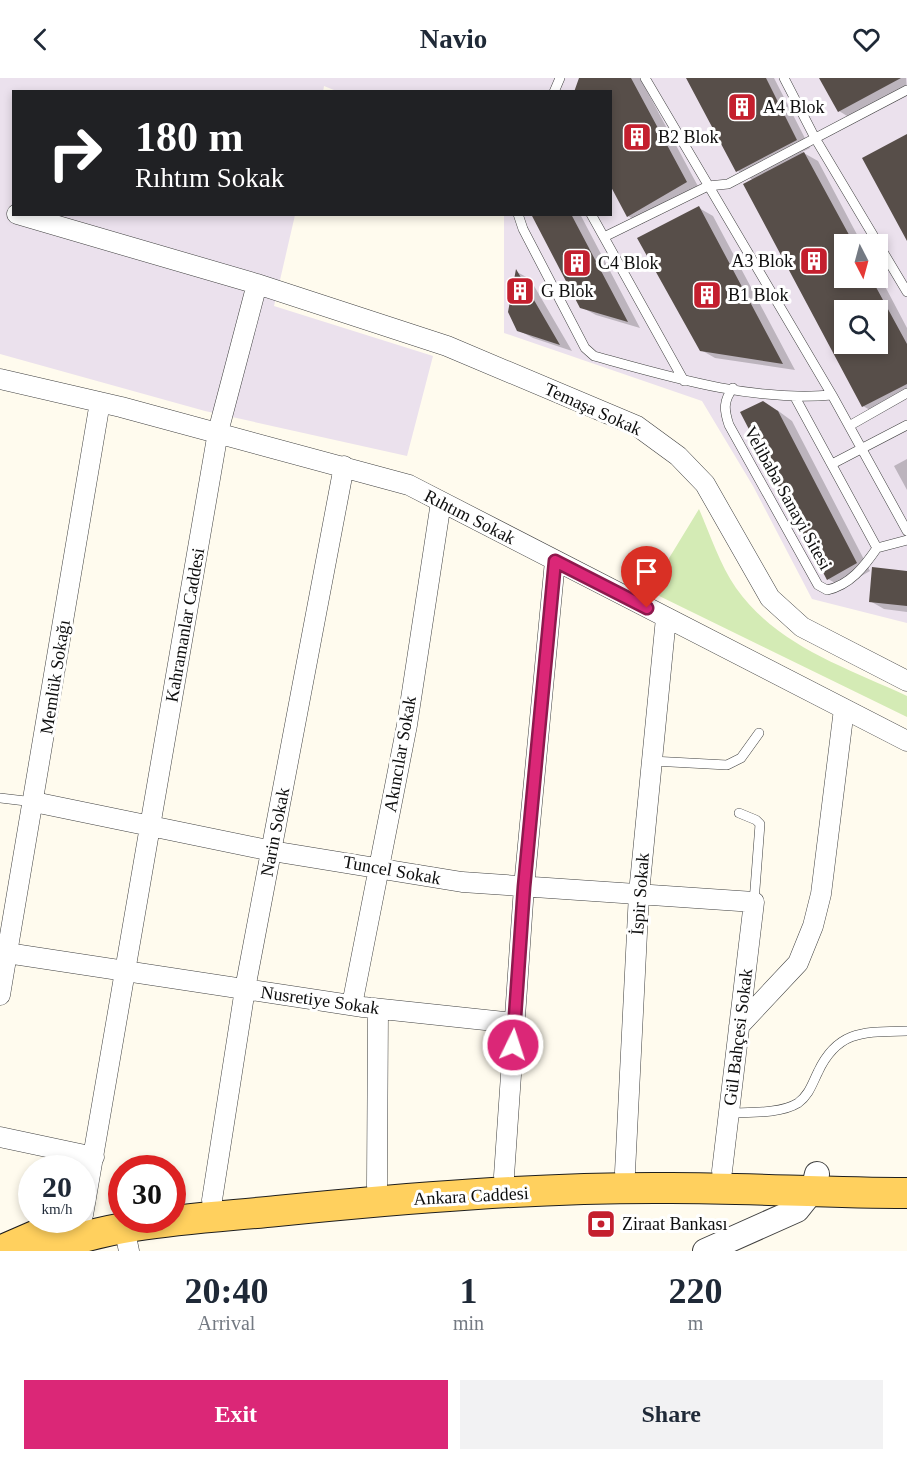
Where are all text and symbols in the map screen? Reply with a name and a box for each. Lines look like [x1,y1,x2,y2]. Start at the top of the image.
icon: back [24,23,57,56]
icon: heart [850,23,883,56]
text: Navio [420,24,487,54]
building icon: A4 Blok [726,91,758,123]
place label: A4 Blok [763,97,825,117]
icon: right [36,114,114,192]
text: 180 m [135,114,244,160]
building icon: B2 Blok [621,121,653,153]
place label: B2 Blok [658,127,719,147]
text: Rıhtım Sokak [135,163,284,193]
north arrow [834,234,888,288]
map controls [834,234,888,354]
building icon: A3 Blok [798,245,830,277]
building icon: C4 Blok [561,247,593,279]
place label: A3 Blok [731,251,793,271]
place label: C4 Blok [598,253,659,273]
building icon: G Blok [504,275,536,307]
building icon: B1 Blok [691,279,723,311]
place label: G Blok [541,281,594,301]
place label: B1 Blok [728,285,789,305]
button: search [834,300,888,354]
street label: Temaşa Sokak [541,379,645,439]
street label: Velibaba Sanayi Sitesi [740,423,836,573]
street label: Rıhtım Sokak [421,486,519,548]
street label: Kahramanlar Caddesi [162,546,208,704]
pin [621,546,672,608]
icon: arrive [630,555,663,588]
street label: Memlük Sokağı [36,618,74,736]
street label: Akıncılar Sokak [380,694,420,814]
street label: Narin Sokak [257,786,293,878]
street label: Tuncel Sokak [342,852,442,888]
street label: İspir Sokak [627,852,653,936]
street label: Gül Bahçesi Sokak [720,967,756,1107]
street label: Nusretiye Sokak [259,982,381,1018]
position arrow [481,1013,545,1077]
speed limit sign: 30 [108,1155,186,1233]
text: 20 [42,1170,72,1203]
street label: Ankara Caddesi [413,1183,529,1209]
text: km/h [42,1201,72,1217]
bank icon: Ziraat Bankası [585,1208,617,1240]
place label: Ziraat Bankası [622,1214,727,1234]
text: 20:40 [184,1271,268,1311]
text: 1 [460,1271,478,1311]
text: 220 [669,1271,723,1311]
text: Arrival [198,1312,255,1334]
text: min [453,1312,484,1334]
text: m [688,1312,703,1334]
button: Exit [24,1380,448,1449]
button: Share [460,1380,883,1449]

